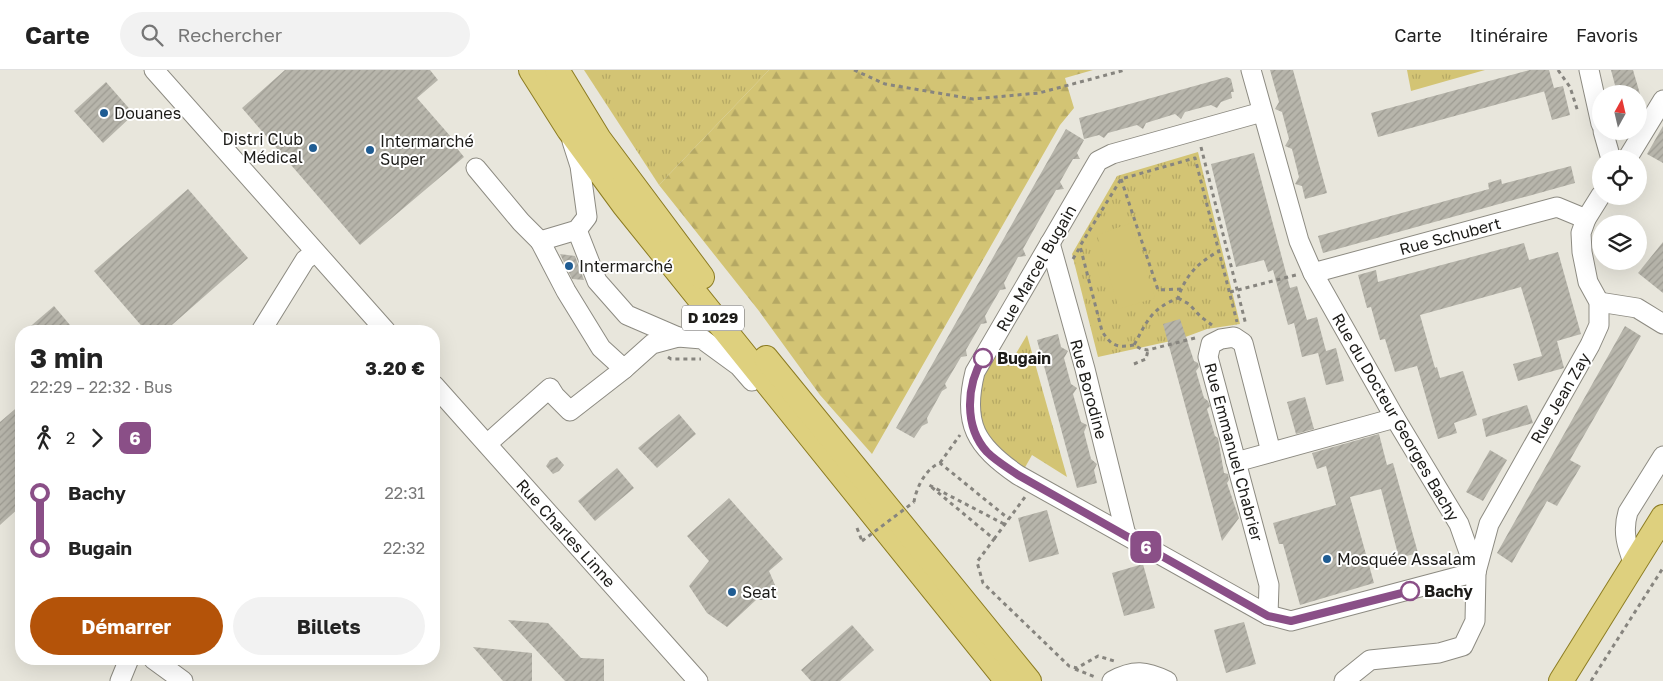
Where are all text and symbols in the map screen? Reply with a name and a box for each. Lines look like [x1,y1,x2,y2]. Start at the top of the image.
search box [120,12,470,57]
text: Carte [25,20,90,49]
icon: search [138,21,166,49]
text: Rechercher [178,23,282,46]
text: Carte [1394,24,1442,46]
text: Itinéraire [1470,24,1548,46]
text: Favoris [1576,24,1638,46]
north arrow [1592,85,1648,140]
map controls [1592,85,1647,270]
place label: Douanes [114,103,181,123]
marker: Douanes [98,107,110,119]
place label: Distri Club Médical [223,129,303,167]
place label: Intermarché Super [380,131,474,169]
marker: Distri Club Médical [307,142,319,154]
marker: Intermarché Super [364,144,376,156]
button: locate [1592,150,1647,205]
street label: Rue Marcel Bugain [992,201,1080,335]
street label: Rue Schubert [1397,213,1503,259]
button: layers [1592,215,1647,270]
place label: Intermarché [579,256,673,276]
marker: Intermarché [563,260,575,272]
road number: D 1029 [682,306,744,330]
street label: Rue du Docteur Georges Bachy [1328,309,1464,525]
street label: Rue Borodine [1066,337,1112,441]
text: 3 min [30,341,103,374]
marker: Bugain [973,348,993,368]
place label: Bugain [997,348,1051,368]
street label: Rue Jean Zay [1526,349,1594,447]
text: 3.20 € [365,356,425,379]
street label: Rue Emmanuel Chabrier [1201,360,1267,544]
text: 22:29 – 22:32 · Bus [30,377,172,397]
icon: walk [30,424,58,452]
icon: forward [83,424,111,452]
text: 6 [129,427,141,449]
text: 2 [66,428,75,448]
street label: Rue Charles Linne [512,475,620,591]
text: Bachy [68,481,126,504]
text: 22:31 [385,483,425,503]
line badge: 6 [1130,531,1162,563]
text: Bugain [68,536,132,559]
text: 6 [1140,536,1152,558]
text: 22:32 [383,538,425,558]
place label: Mosquée Assalam [1337,549,1476,569]
marker: Mosquée Assalam [1321,553,1333,565]
marker: Bachy [1400,581,1420,601]
place label: Bachy [1424,581,1473,601]
place label: Seat [742,582,777,602]
marker: Seat [726,586,738,598]
button: Démarrer [30,597,223,655]
button: Billets [233,597,425,655]

